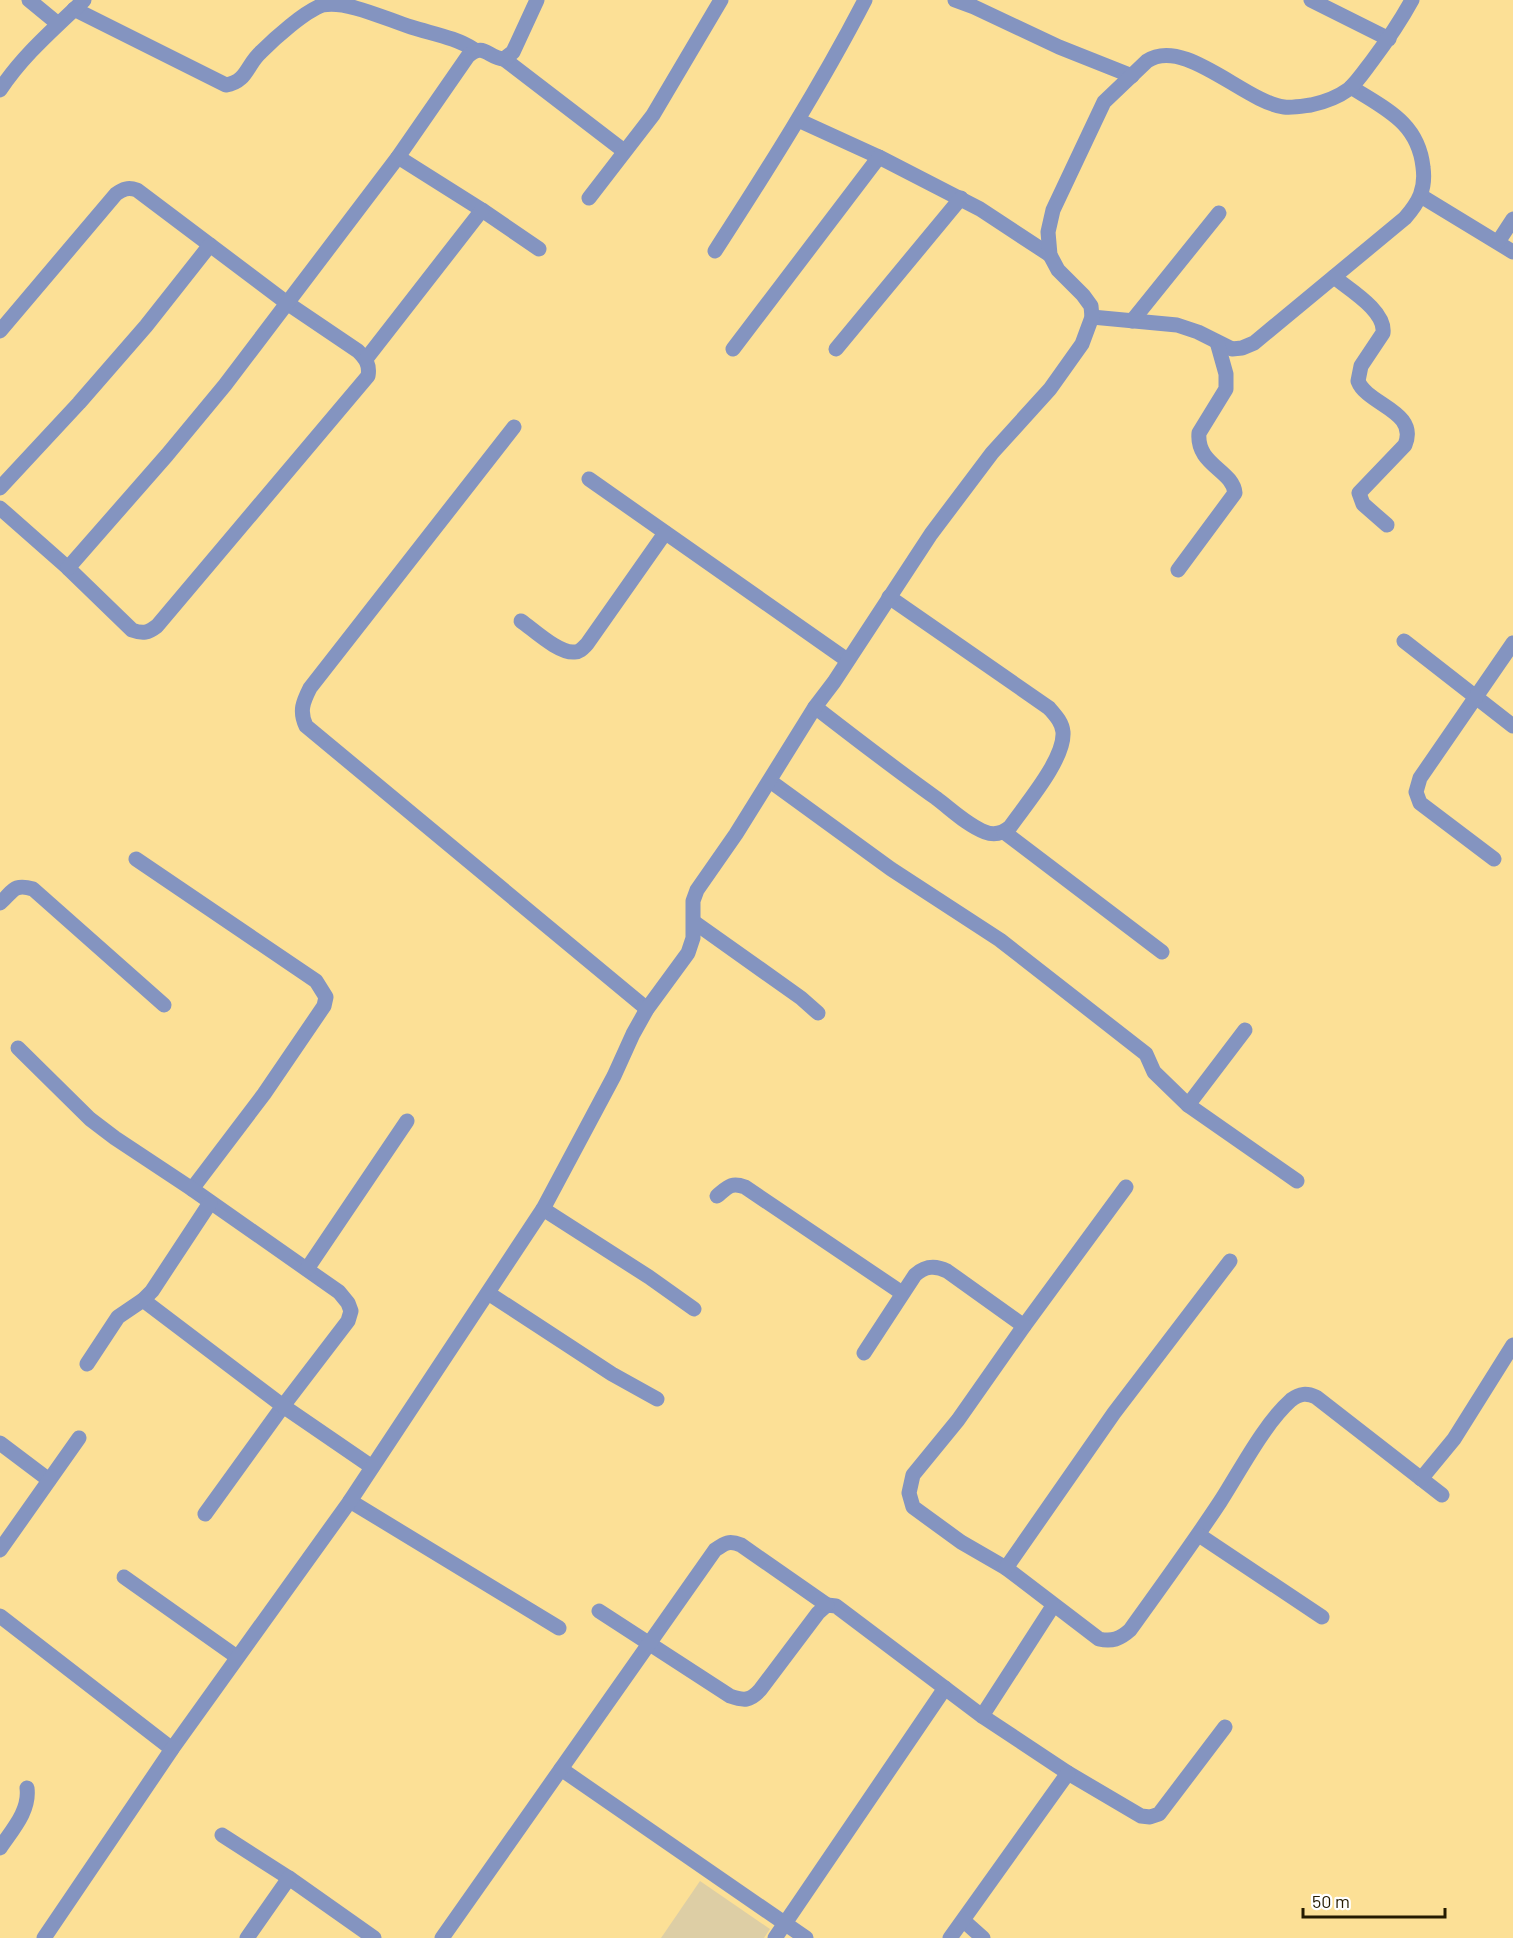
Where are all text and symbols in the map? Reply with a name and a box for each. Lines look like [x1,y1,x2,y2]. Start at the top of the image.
scale bar [1303,1881,1446,1919]
text: 50 m [1312,1890,1350,1912]

